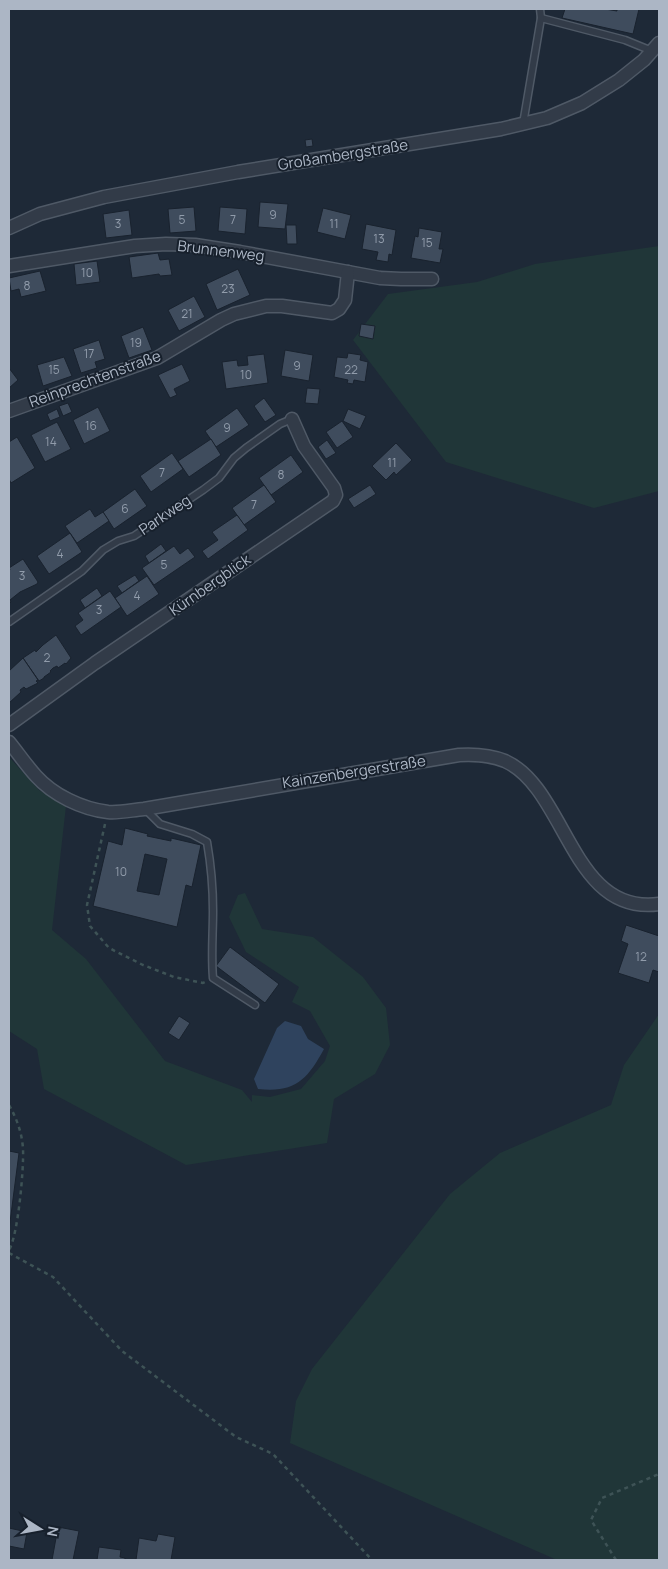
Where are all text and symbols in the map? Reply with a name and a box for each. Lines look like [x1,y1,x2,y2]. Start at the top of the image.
street label: Großambergstraße [276,134,410,175]
house number: 9 [269,206,277,223]
house number: 5 [179,211,186,228]
house number: 7 [230,211,236,228]
house number: 3 [115,215,121,232]
house number: 11 [329,215,339,232]
house number: 13 [373,230,385,247]
house number: 15 [421,234,433,251]
street label: Brunnenweg [176,235,266,266]
house number: 10 [81,264,93,281]
house number: 8 [24,277,31,294]
house number: 23 [221,280,235,297]
house number: 21 [181,305,193,322]
house number: 19 [130,334,142,351]
street label: Reinprechtenstraße [26,345,164,412]
house number: 17 [84,345,94,362]
house number: 9 [293,357,301,374]
house number: 15 [48,361,60,378]
house number: 22 [344,361,358,378]
house number: 10 [240,366,252,383]
house number: 16 [85,417,97,434]
house number: 9 [223,419,231,436]
house number: 14 [45,433,57,450]
house number: 11 [387,454,397,471]
house number: 7 [159,464,165,481]
house number: 8 [278,466,285,483]
street label: Parkweg [134,489,195,540]
house number: 7 [251,496,257,513]
house number: 6 [121,500,129,517]
house number: 4 [56,545,64,562]
street label: Kürnbergblick [165,548,255,620]
house number: 5 [161,556,168,573]
house number: 3 [19,567,25,584]
house number: 4 [133,587,141,604]
house number: 3 [96,601,102,618]
house number: 2 [44,649,51,666]
street label: Kainzenbergerstraße [281,750,427,793]
house number: 10 [115,863,127,880]
house number: 12 [635,948,647,965]
north arrow [15,1504,65,1554]
text: N [43,1525,64,1538]

